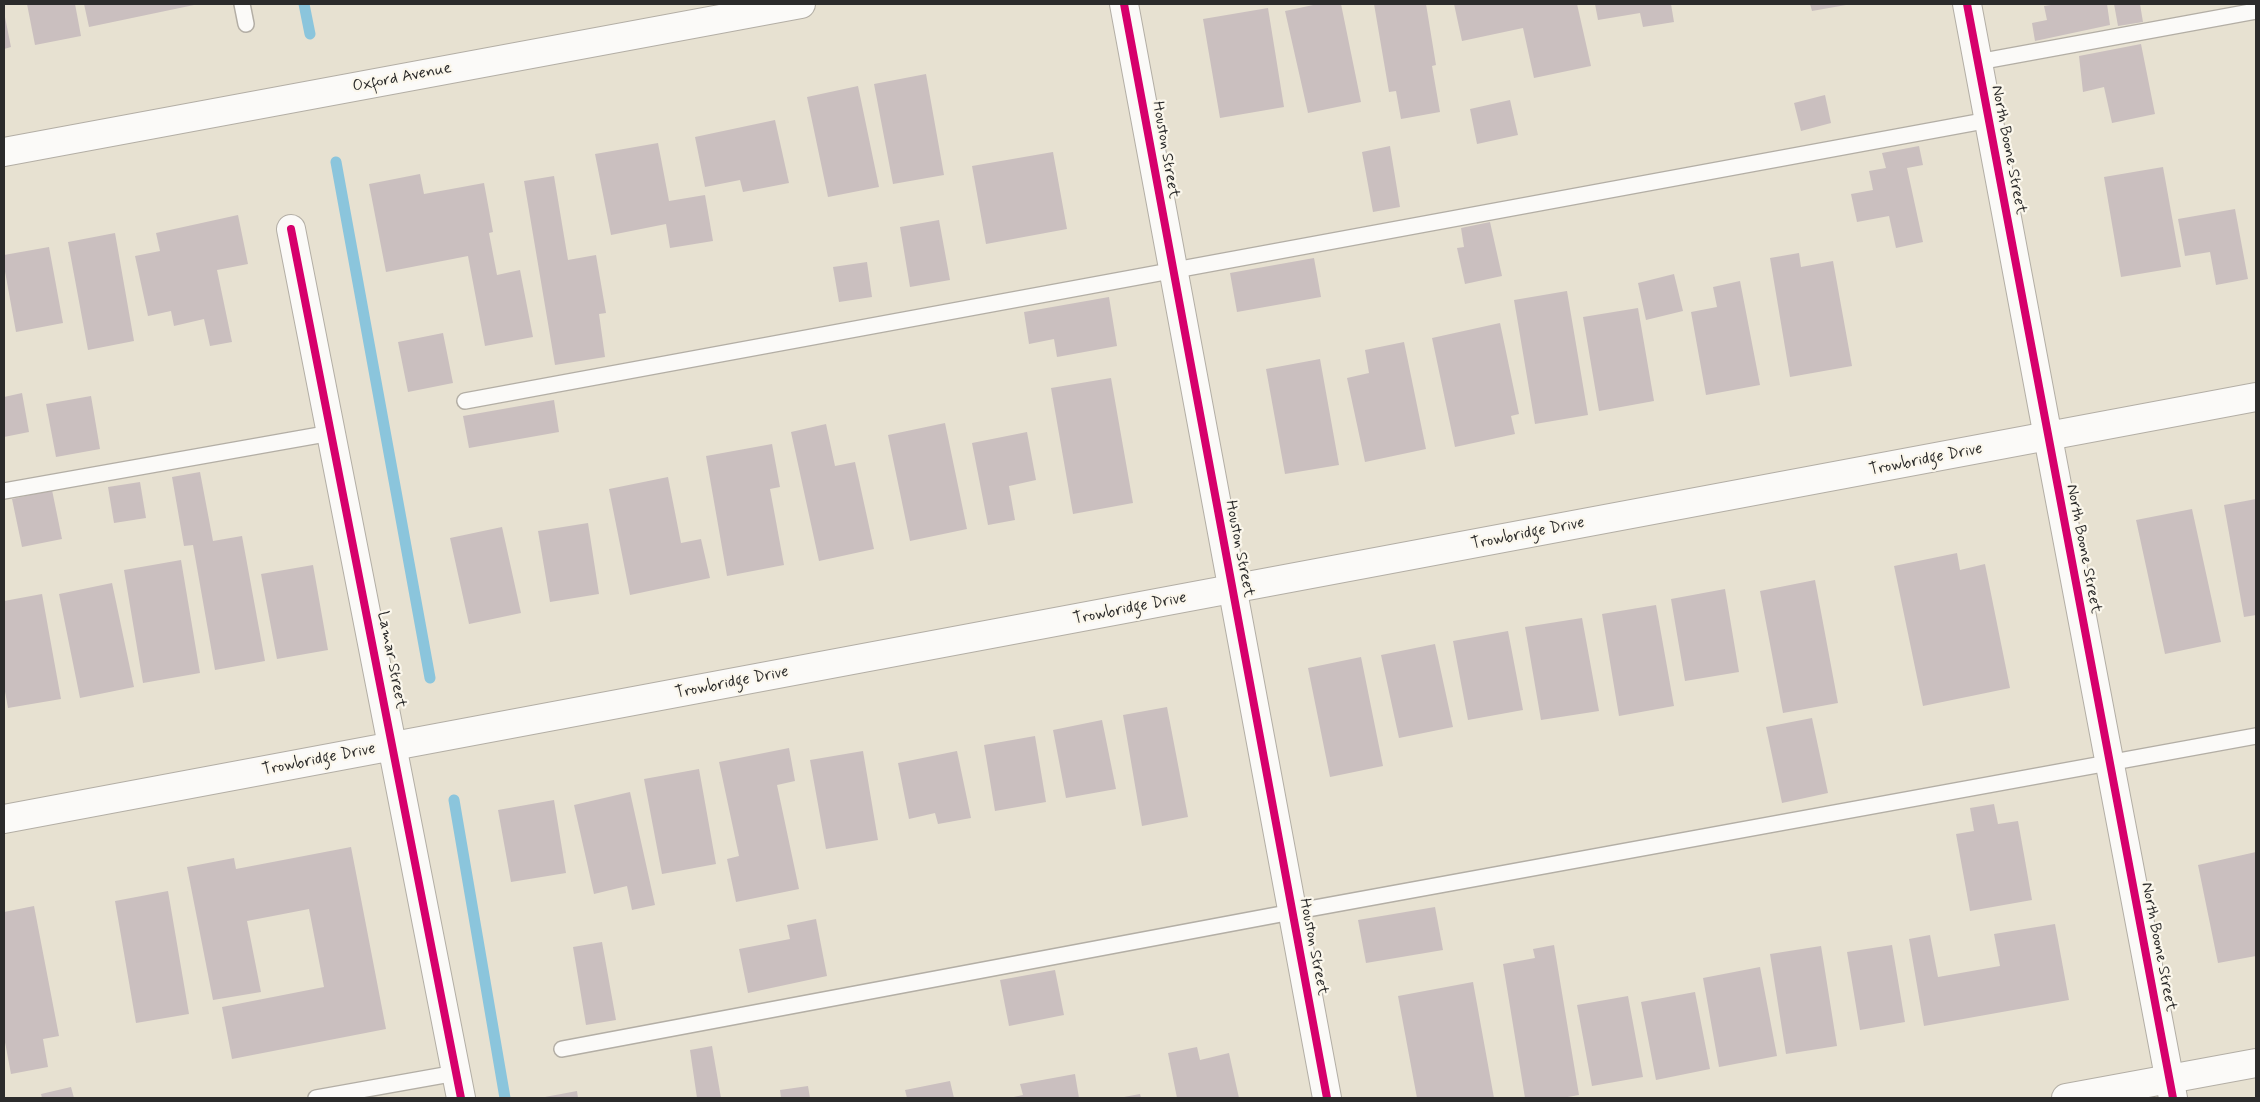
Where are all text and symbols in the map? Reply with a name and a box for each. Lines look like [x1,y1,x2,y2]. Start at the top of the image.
street label: Oxford Avenue [351,59,453,97]
street label: North Boone Street [1986,84,2030,216]
street label: Houston Street [1147,100,1183,200]
street label: Trowbridge Drive [1868,440,1984,480]
street label: North Boone Street [2061,483,2105,615]
street label: Houston Street [1220,499,1258,599]
street label: Trowbridge Drive [1470,514,1586,554]
street label: Trowbridge Drive [1072,589,1188,629]
street label: Lamar Street [372,610,410,710]
street label: Trowbridge Drive [674,663,790,703]
street label: Trowbridge Drive [261,740,377,780]
street label: North Boone Street [2136,881,2180,1013]
street label: Houston Street [1294,897,1332,997]

